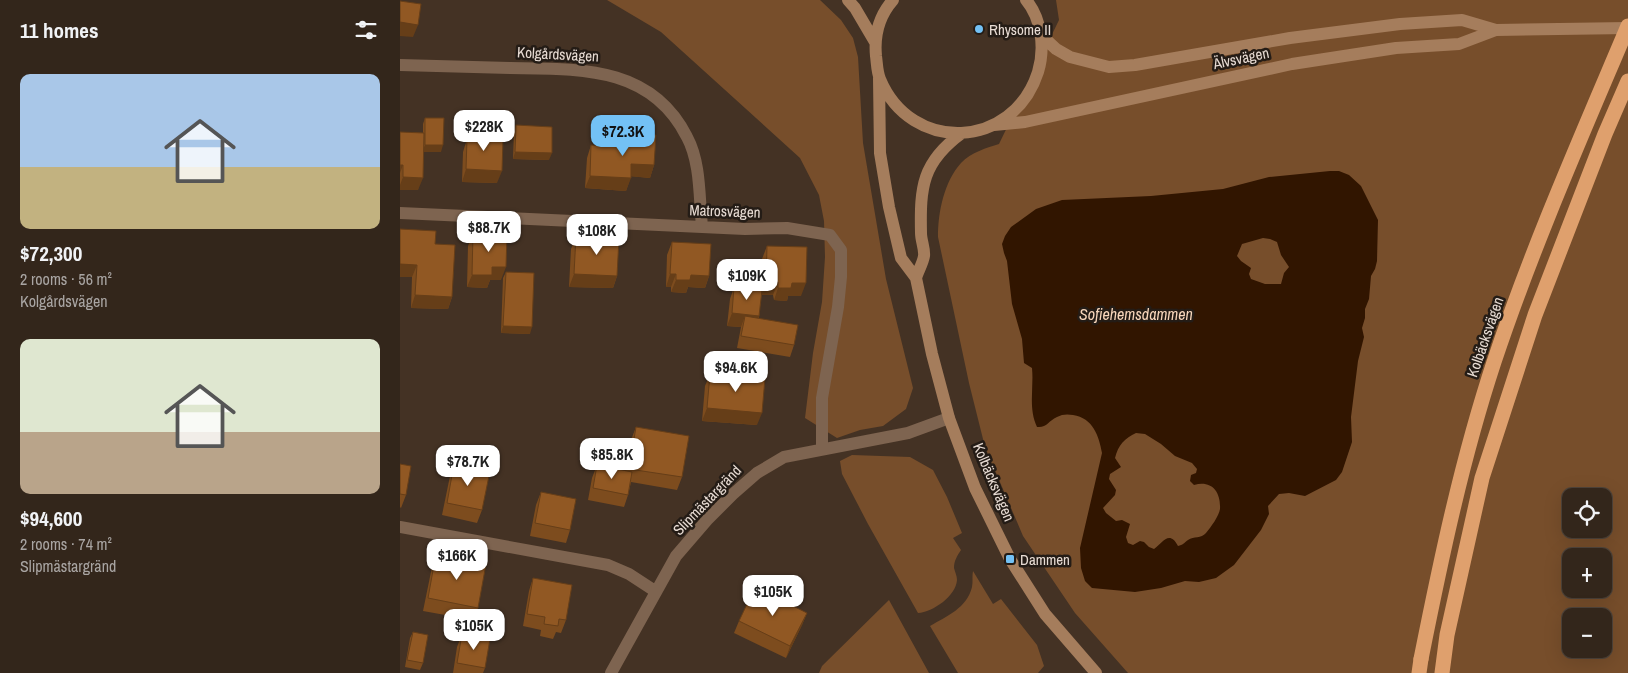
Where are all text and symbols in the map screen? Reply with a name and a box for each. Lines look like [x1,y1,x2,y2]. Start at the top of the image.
text: 11 homes [20,16,99,45]
icon: filters [352,16,380,44]
place label: Rhysome II [989,19,1051,40]
marker: Rhysome II [973,23,985,35]
street label: Kolgårdsvägen [516,41,600,67]
street label: Älvsvägen [1210,42,1271,74]
icon: home [155,106,245,196]
pin: $228K [449,110,519,152]
pin: $72.3K [582,114,664,157]
text: $228K [465,115,503,137]
text: $72.3K [602,120,644,142]
street label: Matrosvägen [689,199,761,223]
pin: $88.7K [448,210,530,253]
pin: $108K [562,214,632,256]
text: $88.7K [468,216,510,238]
text: $108K [578,219,616,241]
text: $72,300 [20,239,82,268]
pin: $109K [712,258,782,301]
text: $109K [728,264,766,286]
text: 2 rooms · 56 m² [20,268,112,290]
text: Kolgårdsvägen [20,290,108,312]
street label: Kolbäcksvägen [1461,294,1509,380]
water label: Sofiehemsdammen [1079,303,1193,325]
pin: $94.6K [695,350,777,393]
text: $94.6K [715,356,757,378]
icon: home [155,371,245,461]
pin: $85.8K [571,438,653,480]
street label: Kolbäcksvägen [968,440,1020,524]
text: $85.8K [591,443,633,465]
pin: $78.7K [427,444,509,487]
text: $78.7K [447,450,489,472]
street label: Slipmästargränd [668,460,746,540]
map controls [1562,488,1612,658]
button: locate [1562,488,1612,538]
text: $94,600 [20,504,82,533]
text: 2 rooms · 74 m² [20,533,112,555]
pin: $166K [422,538,492,581]
text: $166K [438,544,476,566]
button: + [1562,548,1612,598]
place label: Dammen [1020,549,1070,570]
marker: Dammen [1004,553,1016,565]
text: Slipmästargränd [20,555,116,577]
pin: $105K [738,574,808,617]
text: $105K [754,580,792,602]
pin: $105K [439,608,509,651]
button: − [1562,608,1612,658]
text: $105K [455,614,493,636]

